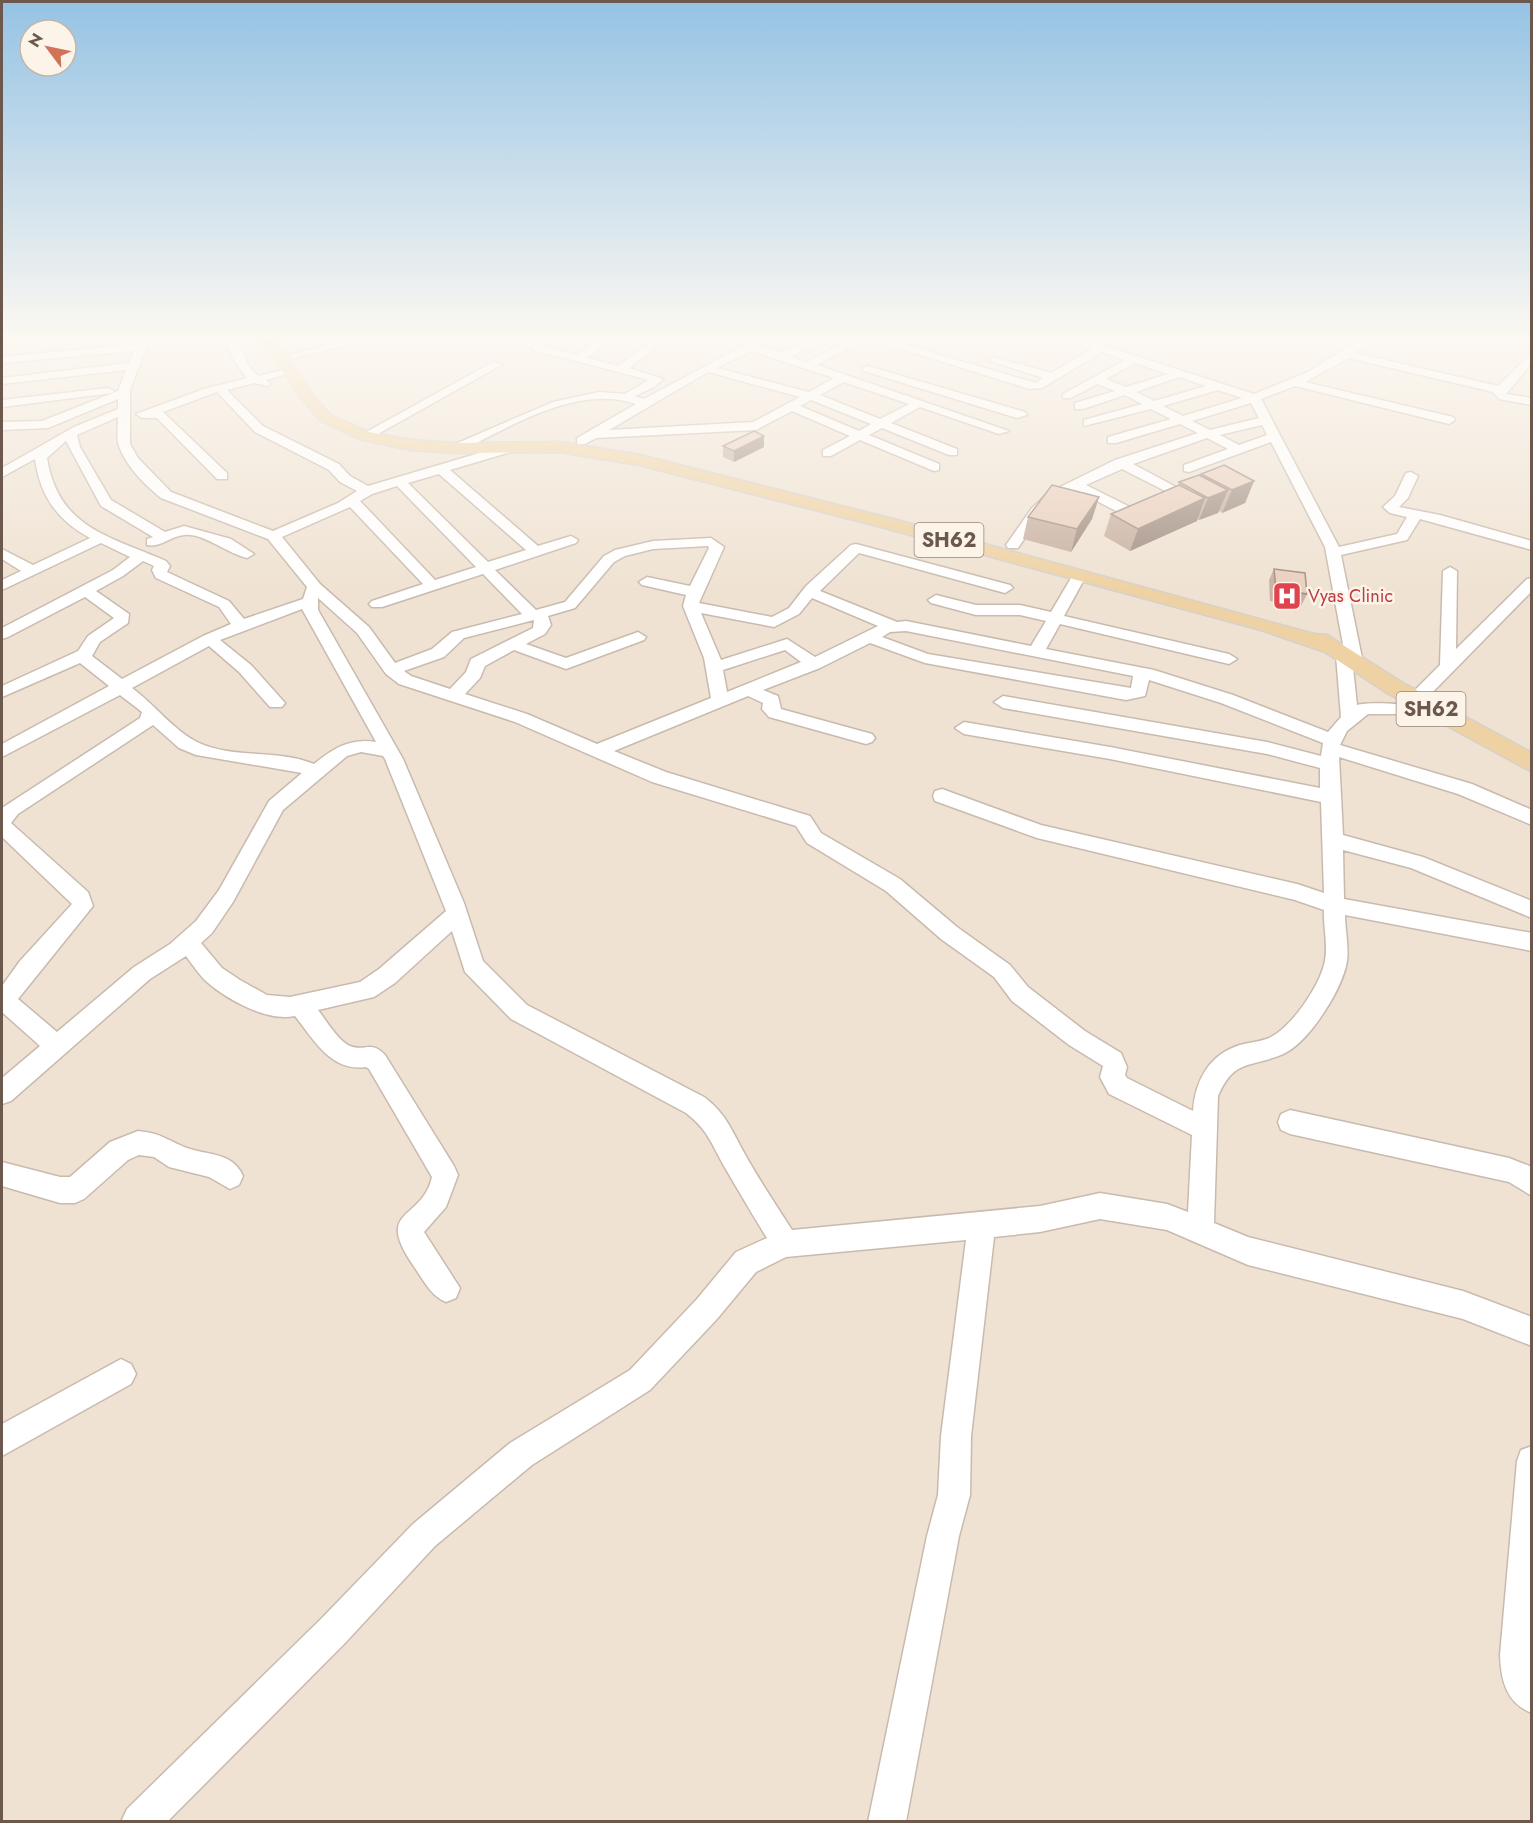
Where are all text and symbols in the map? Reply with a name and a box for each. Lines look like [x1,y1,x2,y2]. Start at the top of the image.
north arrow [18,18,78,78]
text: N [23,29,49,52]
road number: SH62 [914,523,984,557]
hospital icon: Vyas Clinic [1271,580,1303,612]
place label: Vyas Clinic [1308,583,1393,609]
road number: SH62 [1396,692,1466,726]

